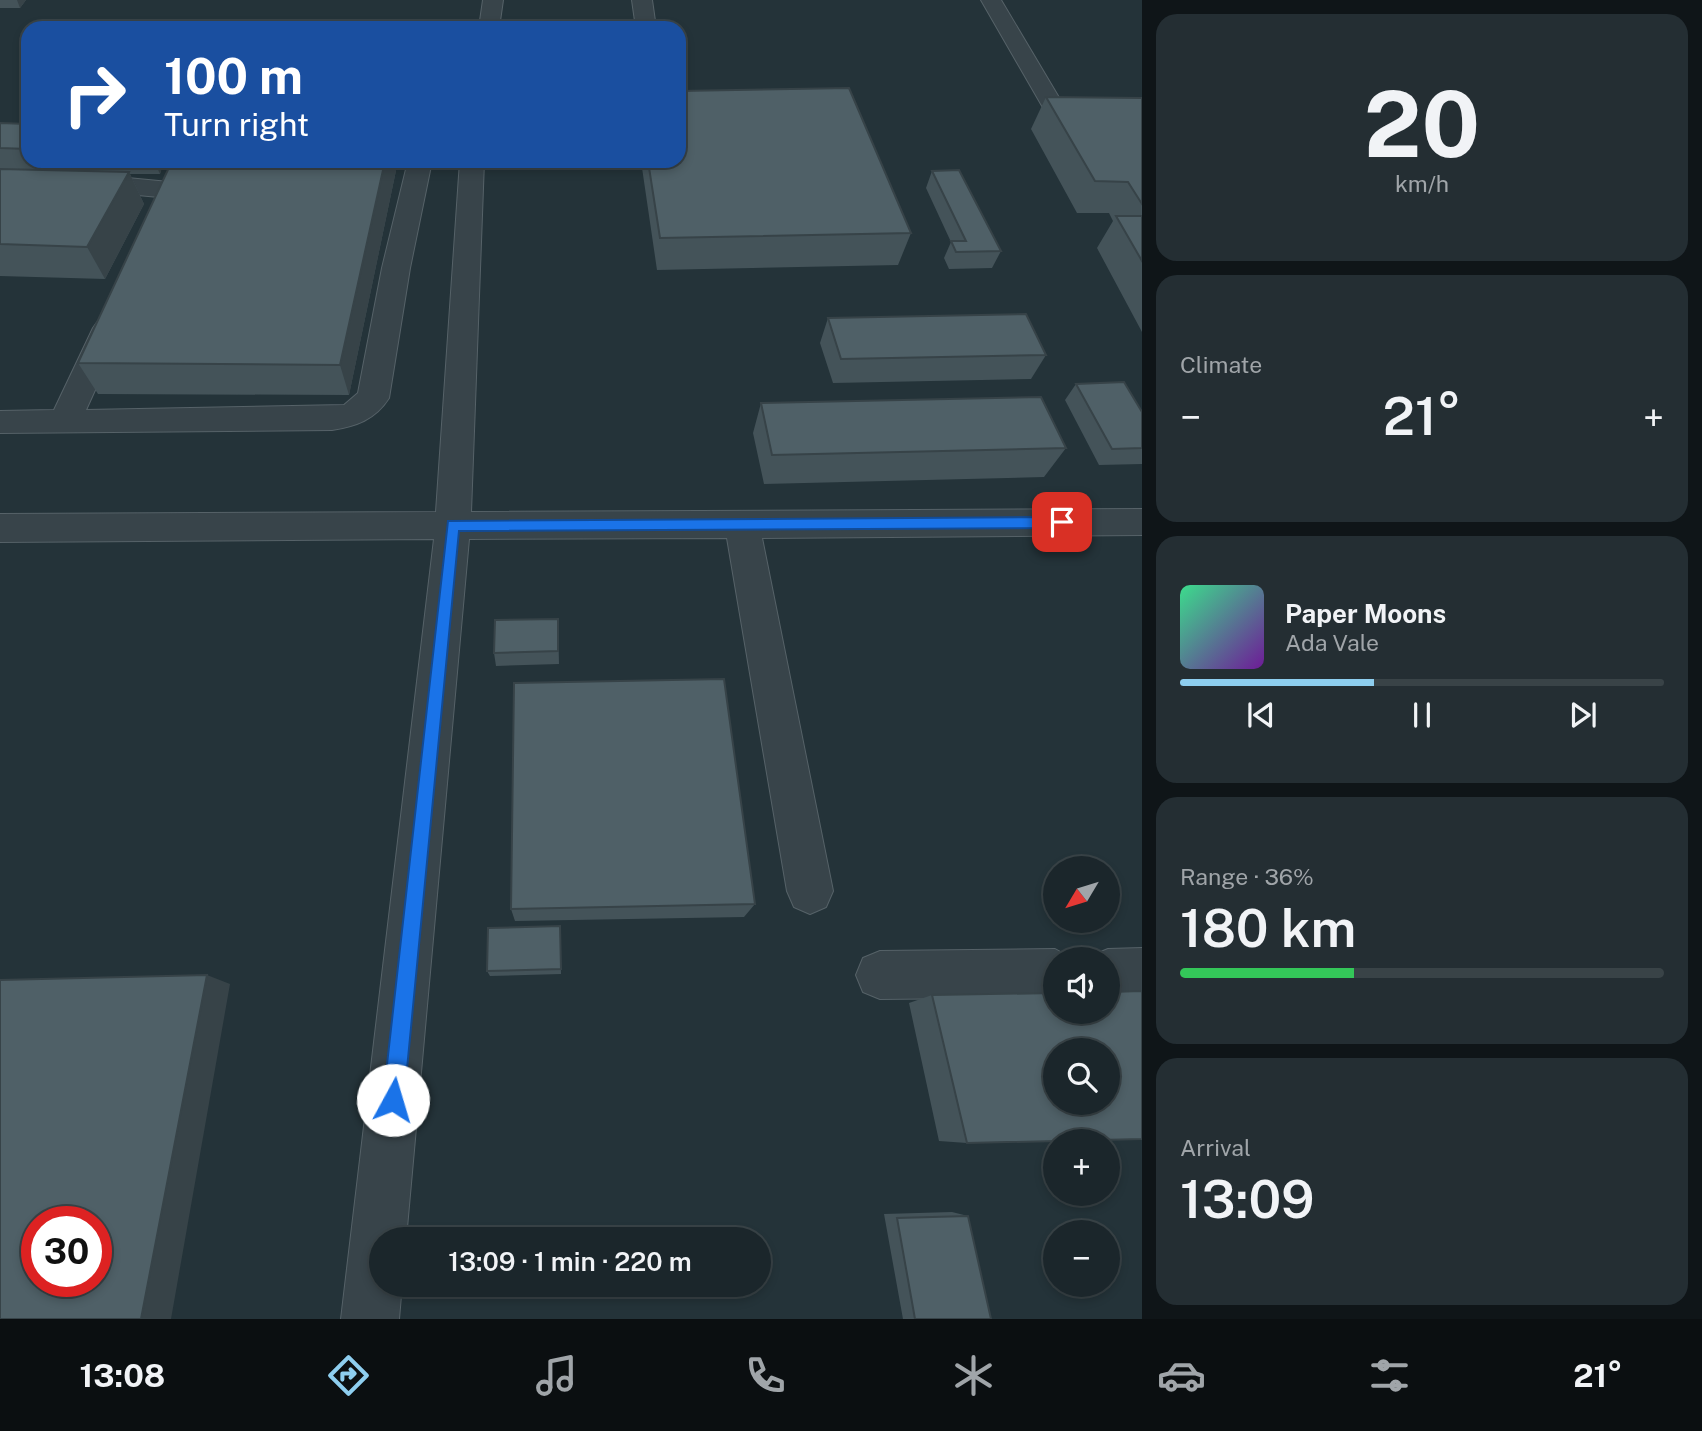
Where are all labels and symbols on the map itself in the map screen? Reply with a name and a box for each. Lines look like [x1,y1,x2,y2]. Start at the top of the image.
pin [1032,492,1092,552]
north arrow [1043,856,1120,933]
position arrow [356,1063,430,1137]
speed limit sign: 30 [21,1206,112,1297]

